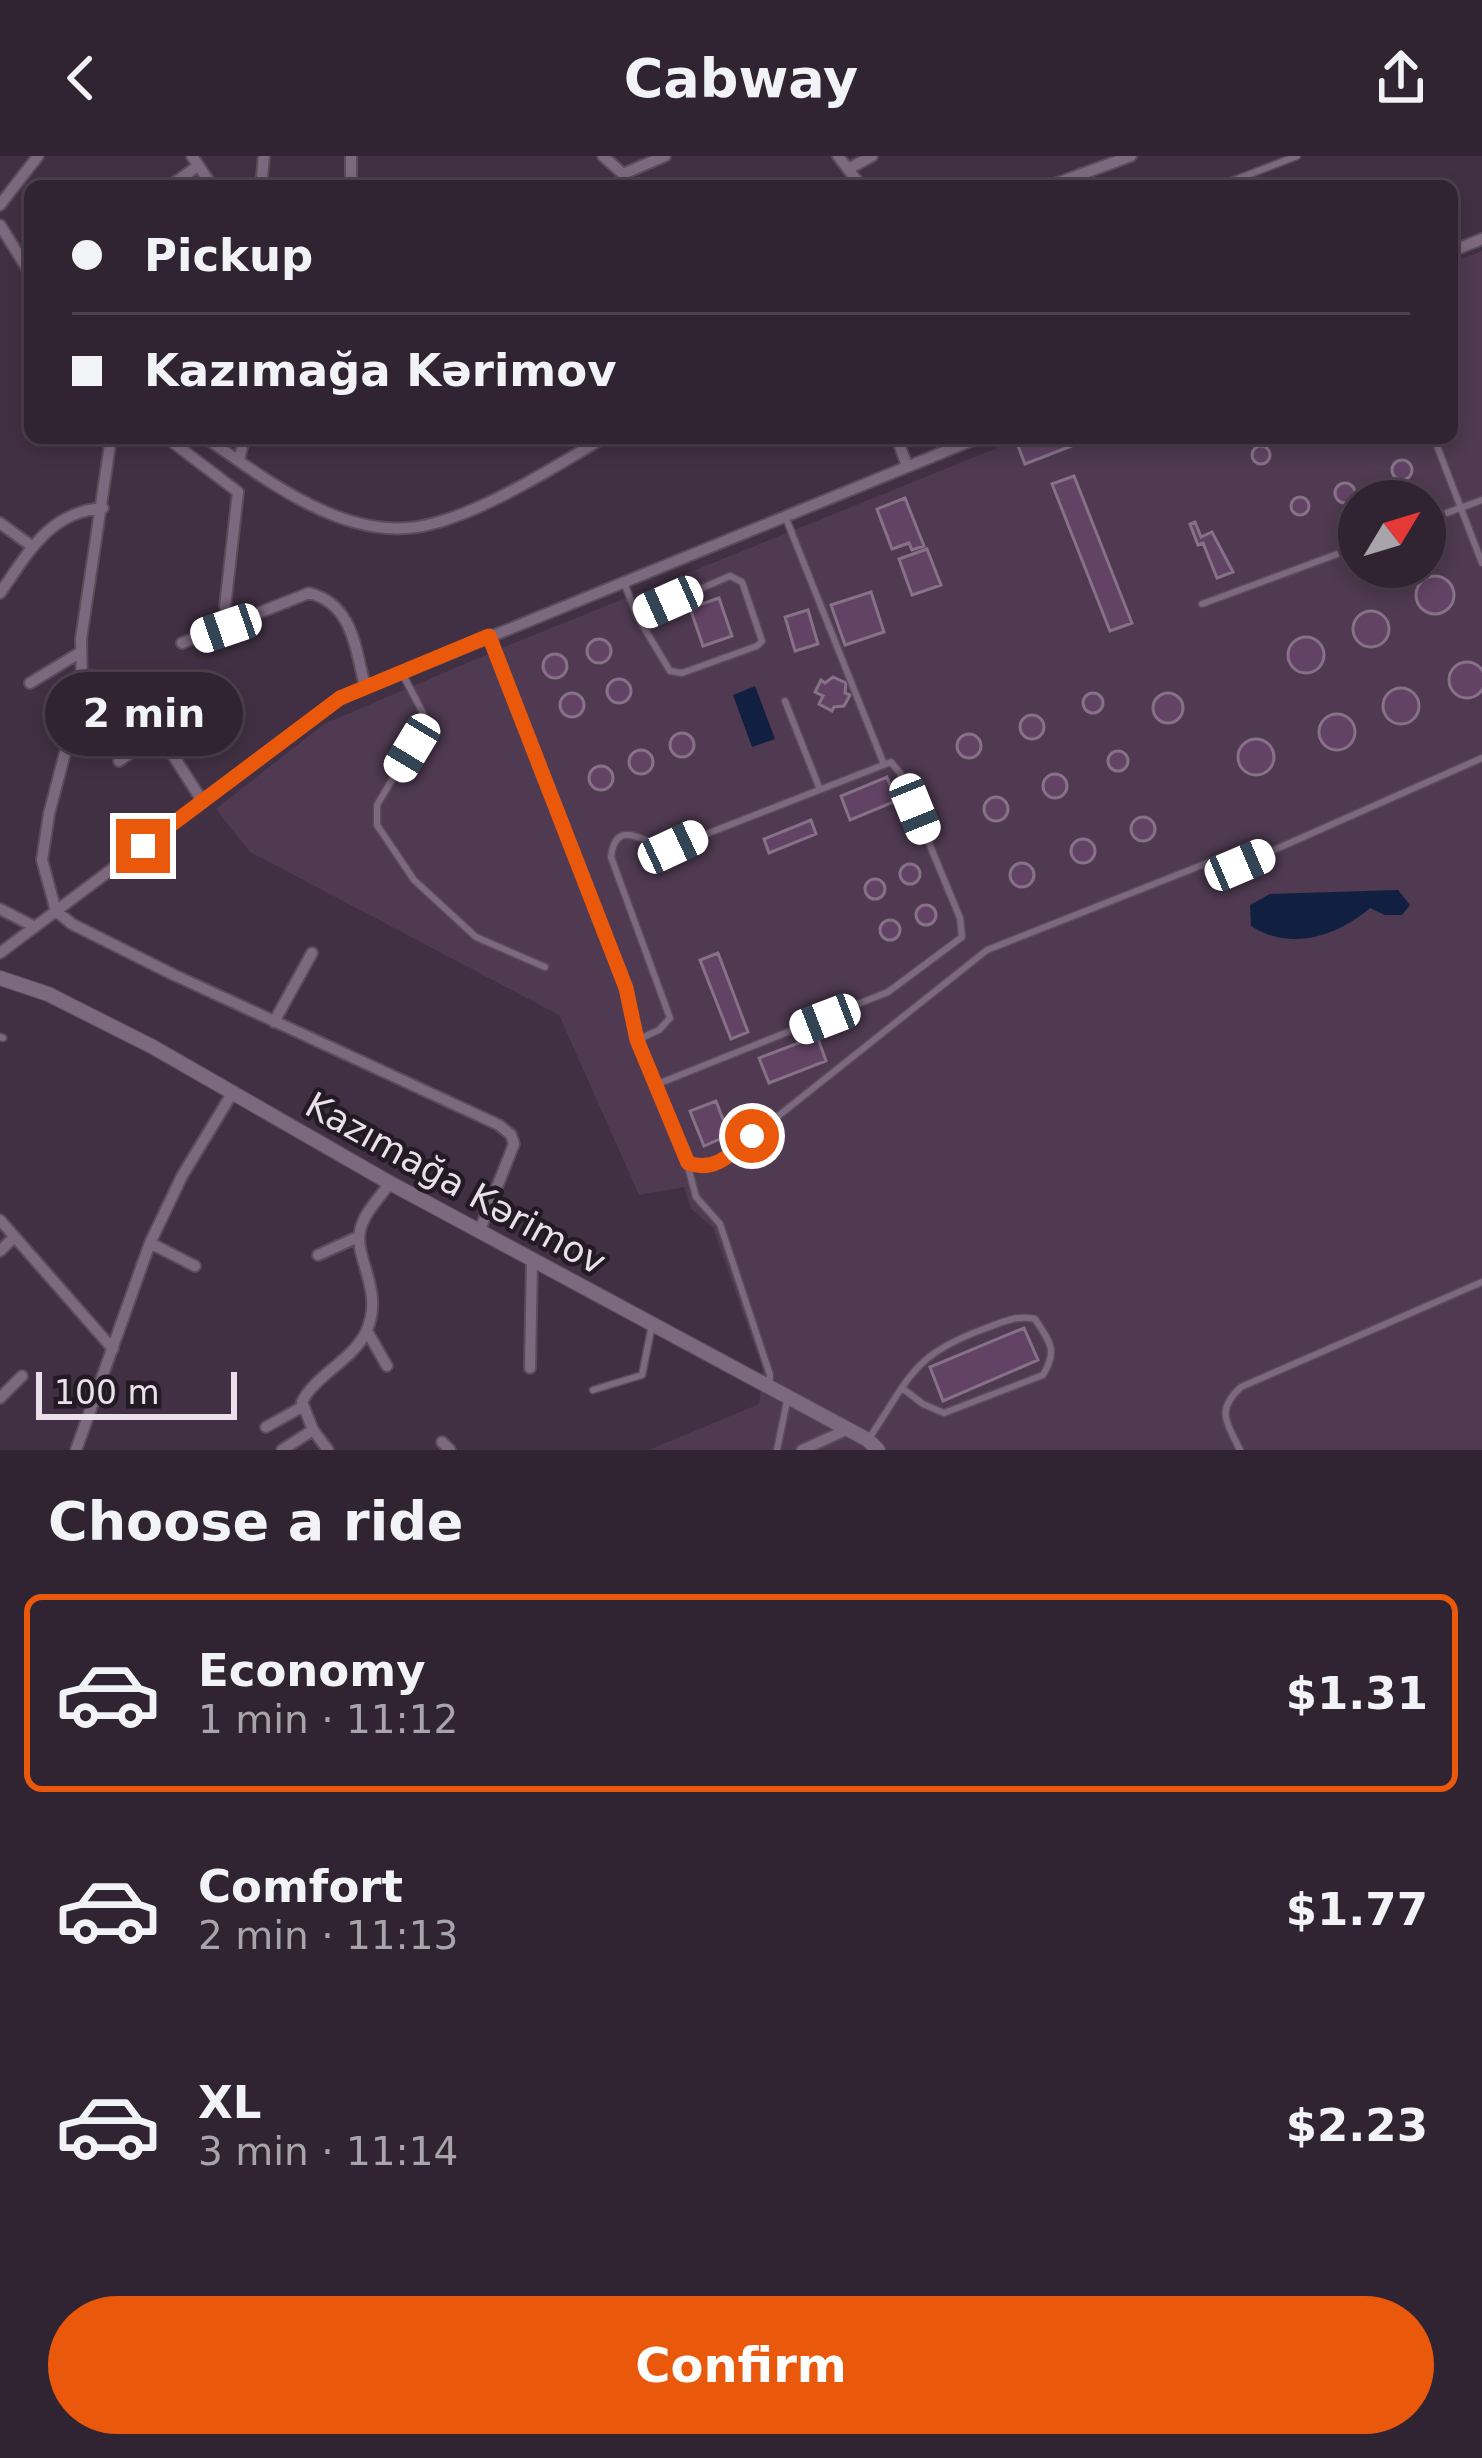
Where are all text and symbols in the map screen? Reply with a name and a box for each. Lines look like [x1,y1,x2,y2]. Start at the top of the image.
icon: back [48,45,114,111]
icon: share [1368,45,1434,111]
text: Cabway [624,47,858,110]
text: Pickup [144,229,313,282]
text: Kazımağa Kərimov [144,344,617,397]
north arrow [1338,480,1446,588]
map controls [1338,480,1446,588]
car [628,571,708,633]
car [186,599,266,657]
callout: 2 min [44,672,242,756]
text: 2 min [83,691,205,736]
car [378,708,446,788]
car [885,769,945,849]
car [633,815,713,879]
route end [116,819,170,873]
car [1200,834,1280,896]
car [785,989,865,1049]
street label: Kazımağa Kərimov [299,1084,613,1283]
route start [725,1109,779,1163]
scale bar [36,1366,237,1419]
text: 100 m [54,1373,160,1412]
text: Choose a ride [48,1490,464,1553]
icon: car [54,1639,162,1747]
text: Economy [198,1644,426,1697]
text: $1.31 [1286,1667,1428,1720]
text: 1 min · 11:12 [198,1697,458,1742]
icon: car [54,1855,162,1963]
text: Comfort [198,1860,403,1913]
text: $1.77 [1286,1883,1428,1936]
text: 2 min · 11:13 [198,1913,458,1958]
icon: car [54,2071,162,2179]
text: XL [198,2076,261,2129]
text: $2.23 [1286,2099,1428,2152]
text: 3 min · 11:14 [198,2129,458,2174]
button: Confirm [48,2296,1434,2434]

